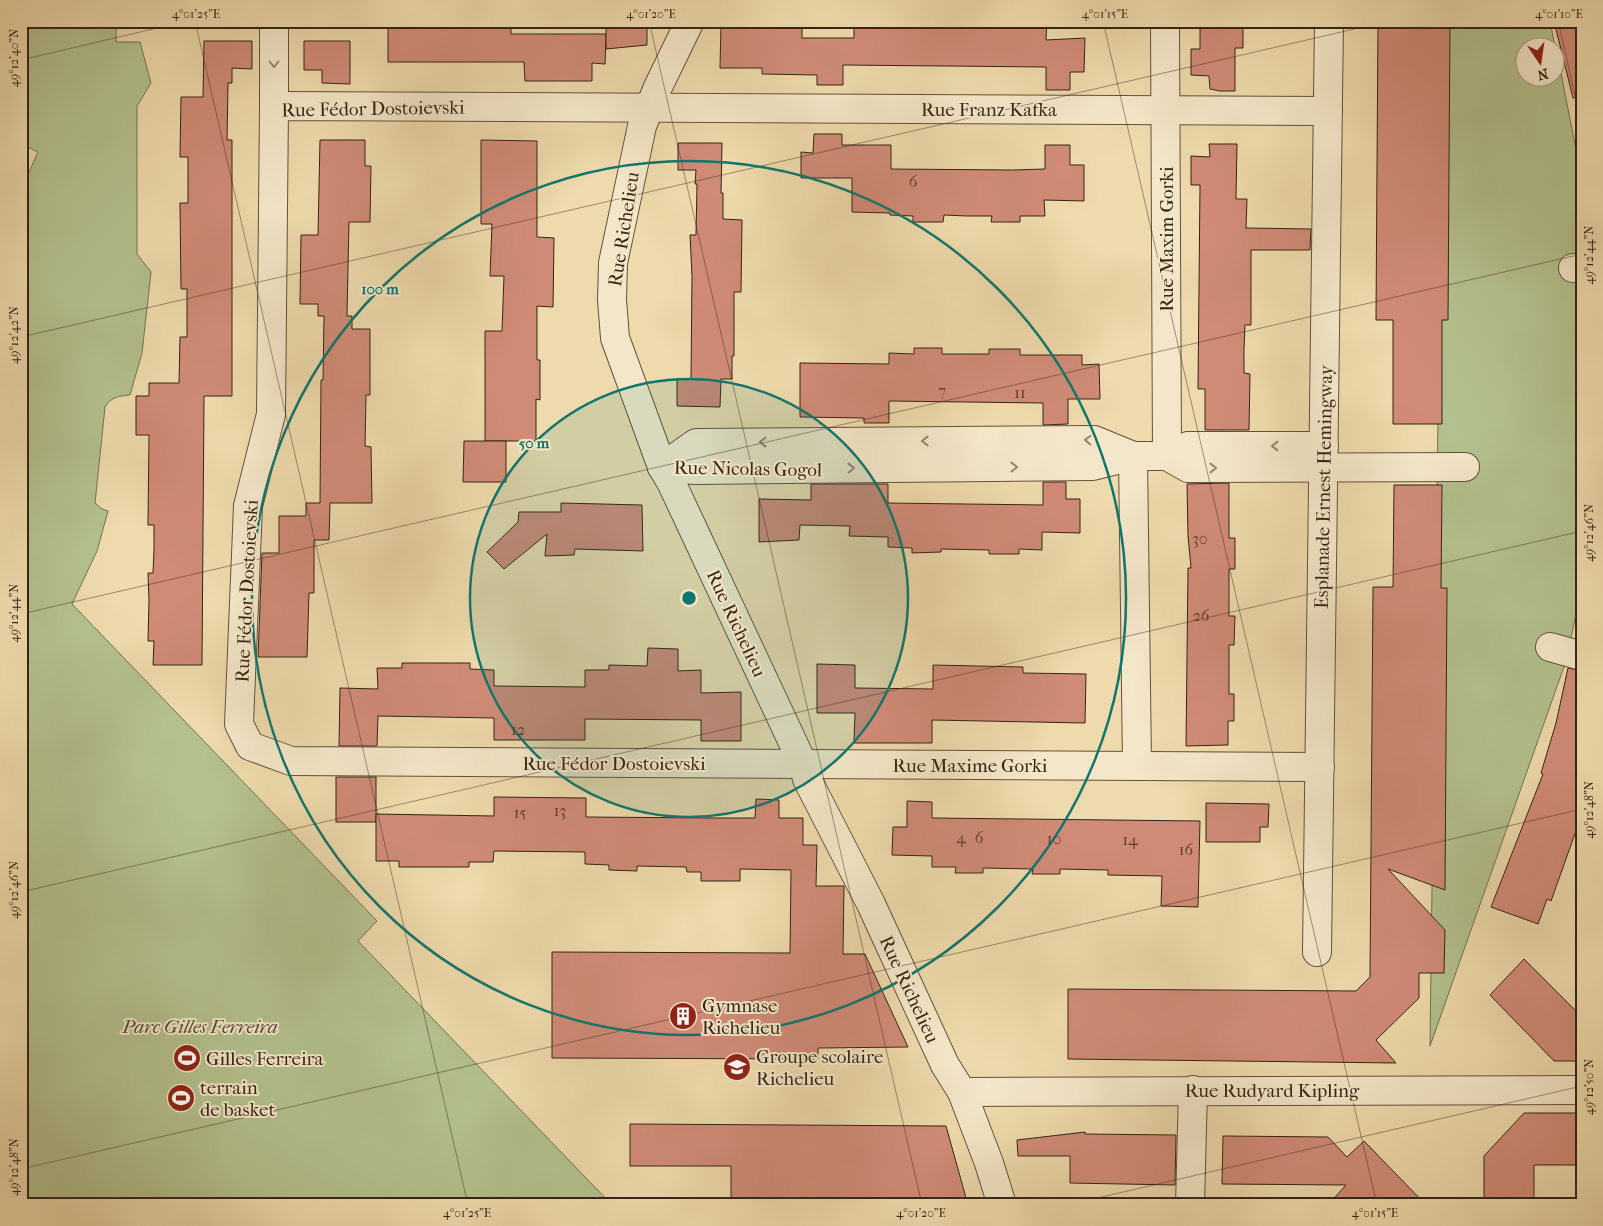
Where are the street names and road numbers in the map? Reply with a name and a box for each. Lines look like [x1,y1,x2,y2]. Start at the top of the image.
street label: Rue Fédor Dostoievski [281,96,465,122]
street label: Rue Franz Kafka [921,99,1057,121]
street label: Rue Maxim Gorki [1156,166,1178,312]
street label: Rue Richelieu [604,170,644,288]
street label: Esplanade Ernest Hemingway [1311,364,1337,609]
street label: Rue Nicolas Gogol [674,457,822,481]
street label: Rue Fédor Dostoievski [231,499,263,683]
street label: Rue Richelieu [702,566,771,681]
street label: Rue Fédor Dostoievski [522,753,706,775]
street label: Rue Maxime Gorki [893,755,1048,777]
street label: Rue Richelieu [875,932,944,1047]
street label: Rue Rudyard Kipling [1185,1080,1360,1102]

